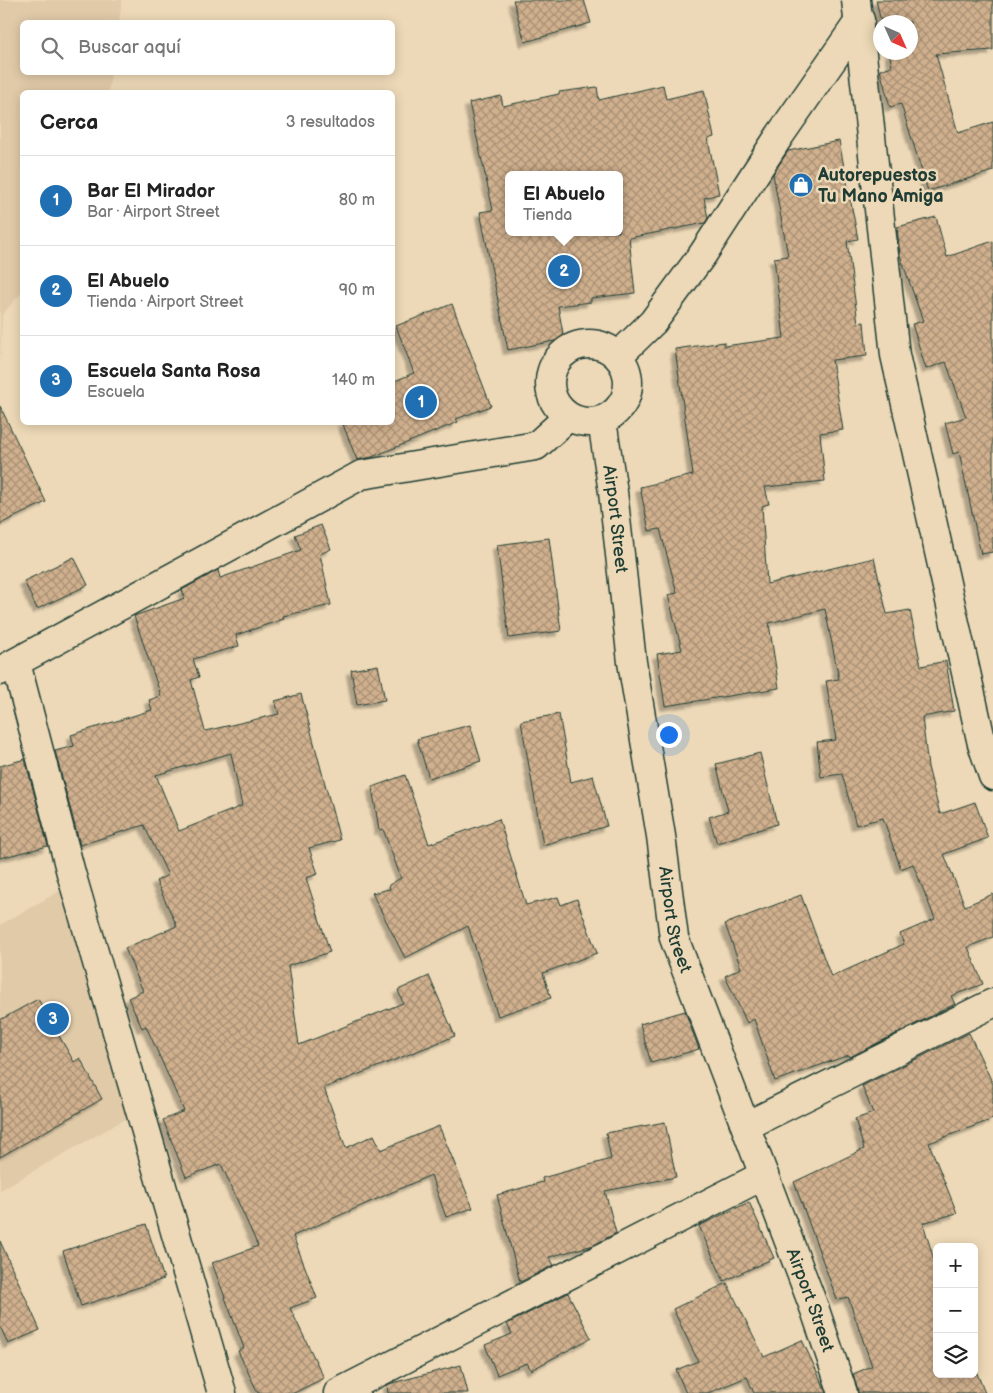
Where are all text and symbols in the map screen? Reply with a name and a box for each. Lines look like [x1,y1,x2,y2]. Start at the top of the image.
north arrow [873,15,918,60]
search box [20,20,395,75]
icon: search [38,34,66,62]
text: Buscar aquí [78,36,181,59]
text: Cerca [40,110,98,135]
text: 3 resultados [286,113,375,132]
place label: Autorepuestos Tu Mano Amiga [817,165,944,207]
popup [505,171,623,236]
shop icon: Autorepuestos Tu Mano Amiga [788,172,814,198]
text: Bar El Mirador [87,180,215,203]
text: El Abuelo [523,183,605,206]
text: 1 [53,191,59,210]
text: 80 m [339,191,375,210]
text: Bar · Airport Street [87,203,220,222]
text: Tienda [523,206,572,225]
pin: 2 [548,252,580,290]
text: El Abuelo [87,270,169,293]
text: 2 [51,281,61,300]
text: 90 m [339,281,375,300]
text: Tienda · Airport Street [87,293,243,312]
text: Escuela Santa Rosa [87,360,261,383]
text: 3 [51,371,61,390]
text: 140 m [332,371,375,390]
text: Escuela [87,383,145,402]
pin: 1 [405,383,437,421]
street label: Airport Street [598,464,632,575]
your location [656,722,682,748]
street label: Airport Street [654,865,696,976]
pin: 3 [37,1000,69,1038]
map controls [933,1243,978,1378]
button: + [933,1243,978,1288]
street label: Airport Street [782,1245,838,1355]
button: − [933,1288,978,1333]
button: layers [933,1333,978,1378]

